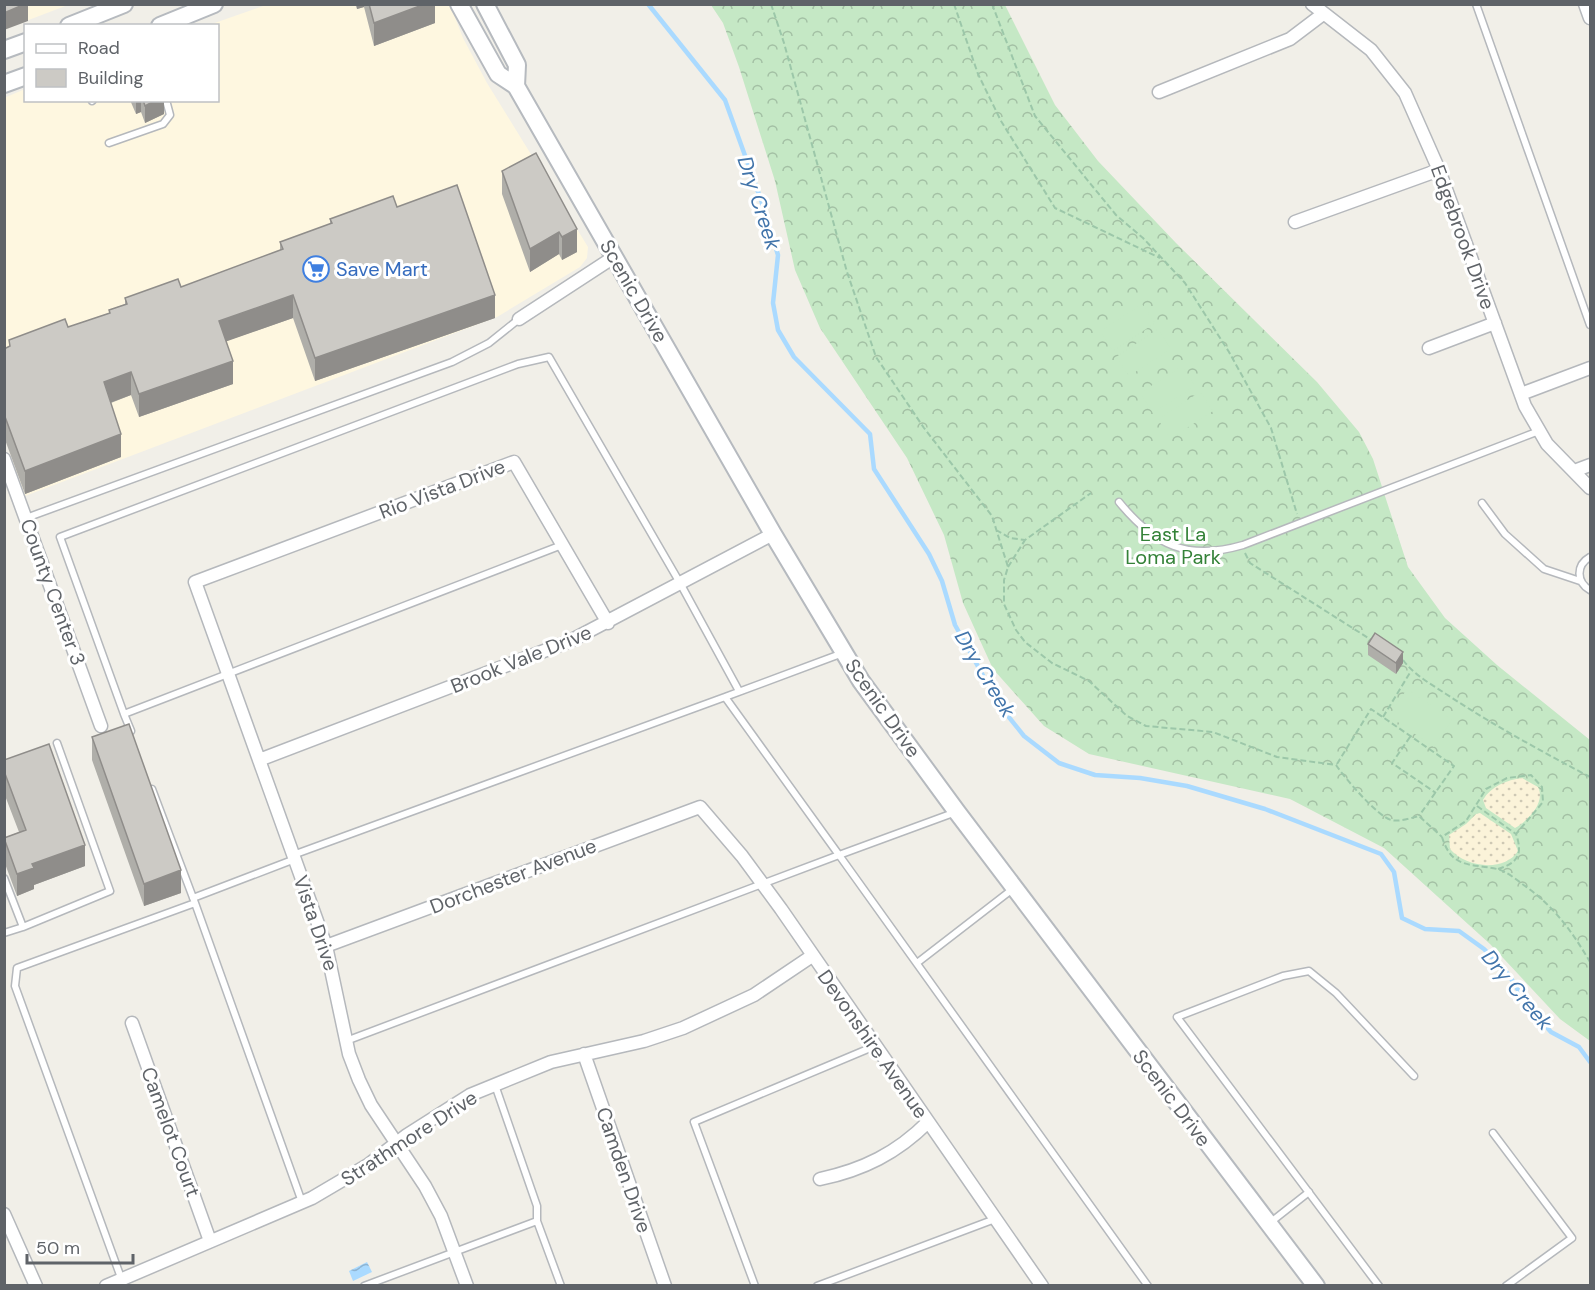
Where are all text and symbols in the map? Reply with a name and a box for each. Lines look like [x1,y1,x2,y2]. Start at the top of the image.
legend [24,24,219,102]
text: Road [78,36,120,60]
text: Building [78,66,143,90]
water label: Dry Creek [731,152,787,254]
street label: Edgebrook Drive [1425,161,1501,313]
street label: Scenic Drive [594,235,674,347]
supermarket icon: Save Mart [301,254,331,284]
place label: Save Mart [336,256,428,282]
street label: Rio Vista Drive [375,453,509,525]
street label: County Center 3 [14,515,92,669]
park label: East La Loma Park [1125,521,1221,570]
street label: Brook Vale Drive [447,619,595,699]
water label: Dry Creek [948,625,1022,723]
street label: Scenic Drive [839,654,927,762]
street label: Dorchester Avenue [426,832,600,920]
street label: Vista Drive [288,872,344,974]
water label: Dry Creek [1475,944,1559,1036]
street label: Devonshire Avenue [812,964,934,1124]
street label: Scenic Drive [1127,1044,1217,1152]
street label: Camelot Court [135,1063,207,1201]
street label: Strathmore Drive [336,1084,482,1192]
street label: Camden Drive [590,1104,658,1236]
scale bar [27,1227,134,1265]
text: 50 m [36,1236,80,1260]

